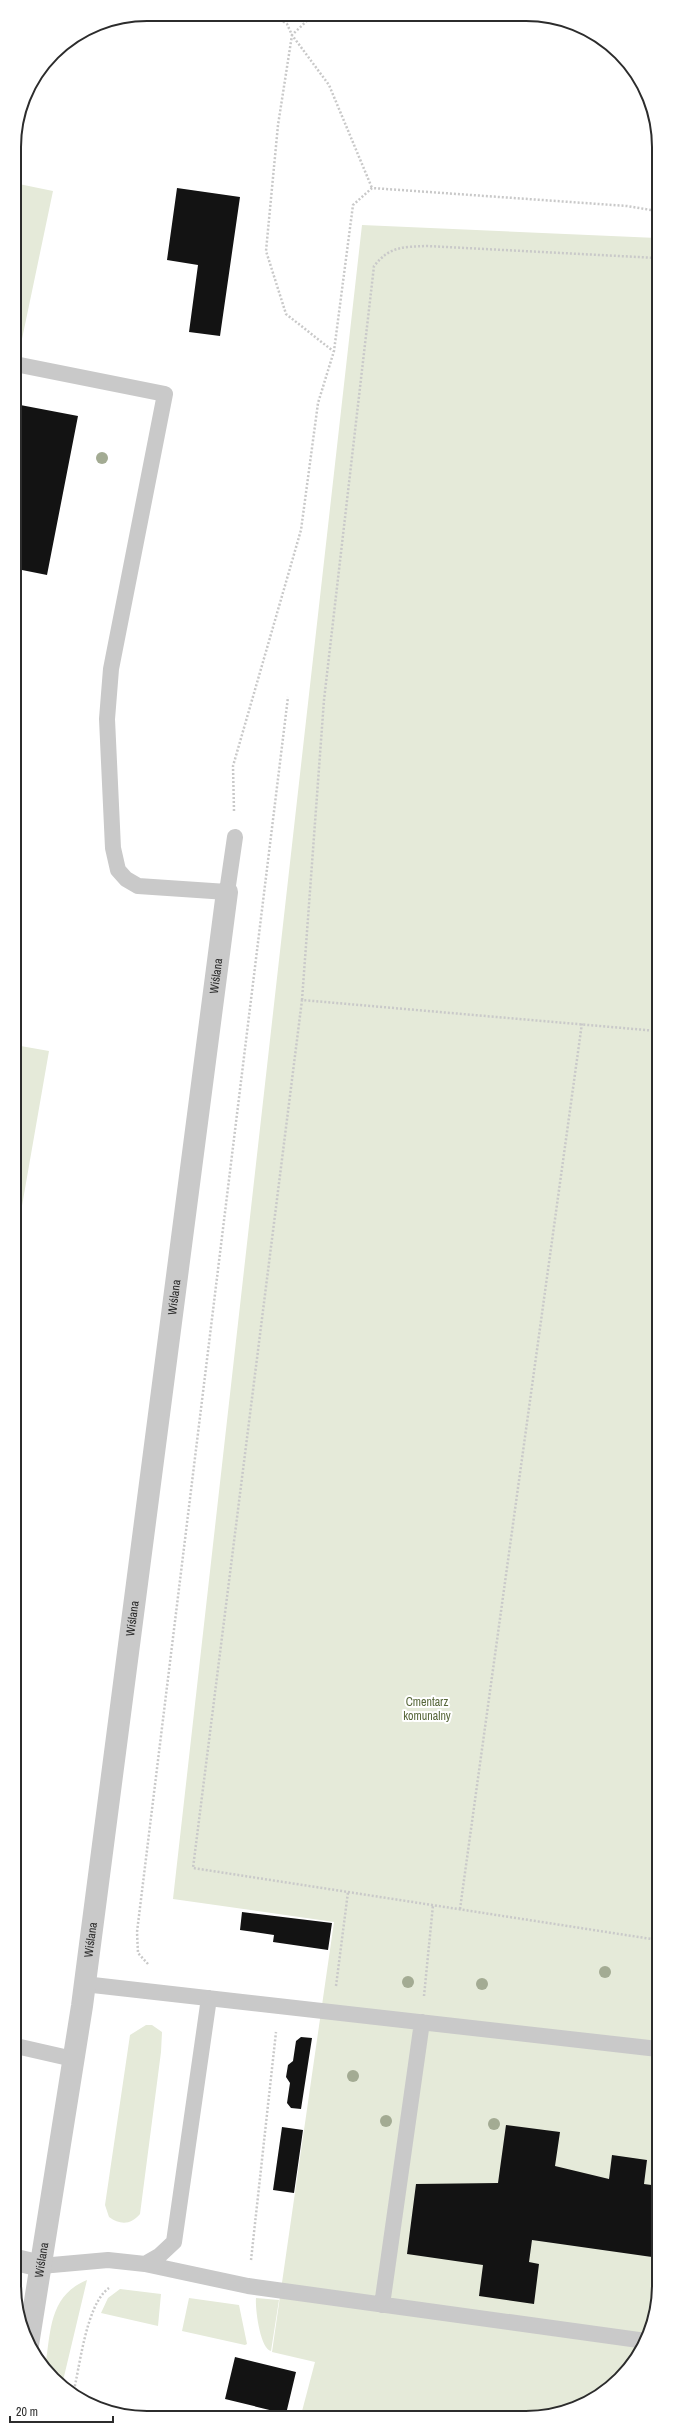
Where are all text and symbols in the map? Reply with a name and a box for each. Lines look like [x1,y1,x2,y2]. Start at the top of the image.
street label: Wiślana [206,957,226,995]
street label: Wiślana [164,1278,185,1316]
street label: Wiślana [122,1599,143,1637]
park label: Cmentarz komunalny [403,1694,451,1724]
street label: Wiślana [80,1921,101,1959]
street label: Wiślana [31,2241,52,2279]
scale bar [10,2398,113,2424]
text: 20 m [16,2404,38,2420]

